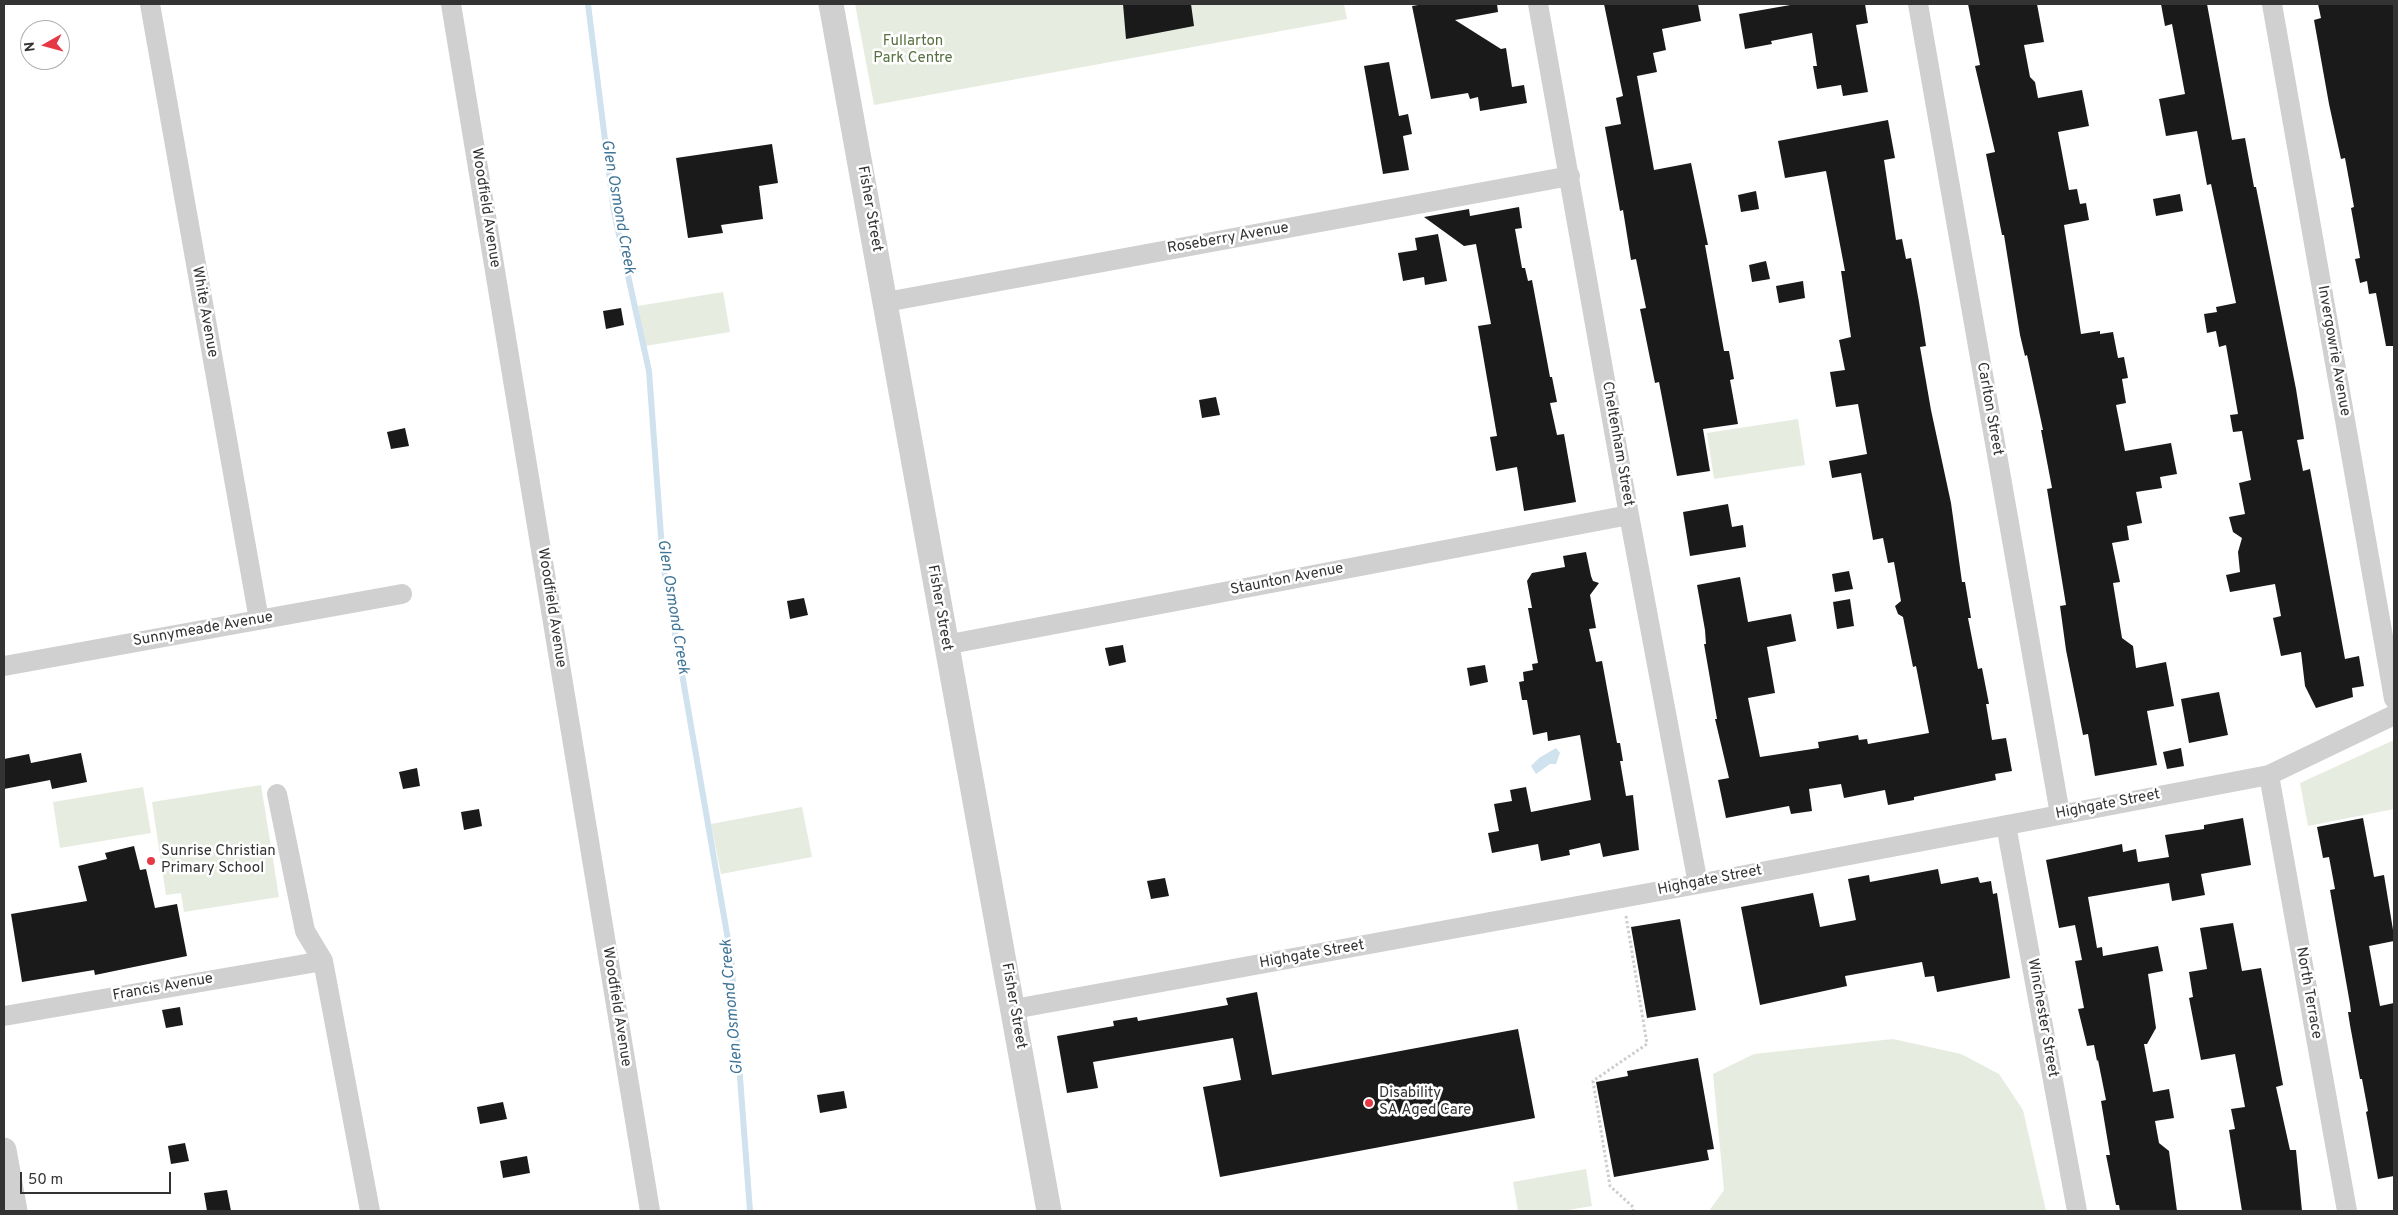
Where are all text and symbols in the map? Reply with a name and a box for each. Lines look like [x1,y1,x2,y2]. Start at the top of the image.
north arrow [20,20,70,70]
park label: Fullarton Park Centre [873,33,953,68]
text: N [22,41,40,53]
water label: Glen Osmond Creek [596,138,638,276]
street label: Woodfield Avenue [467,147,503,269]
street label: Fisher Street [853,165,885,253]
street label: Roseberry Avenue [1166,219,1290,259]
street label: White Avenue [187,265,221,359]
street label: Invergowrie Avenue [2313,284,2353,418]
street label: Carlton Street [1972,361,2006,457]
street label: Cheltenham Street [1597,380,1637,508]
water label: Glen Osmond Creek [652,538,692,676]
street label: Woodfield Avenue [533,547,569,669]
street label: Staunton Avenue [1229,560,1345,600]
street label: Fisher Street [923,564,955,652]
street label: Sunnymeade Avenue [132,609,274,651]
street label: Highgate Street [2054,786,2162,824]
place label: Sunrise Christian Primary School [161,843,276,878]
marker: Sunrise Christian Primary School [145,855,157,867]
street label: Highgate Street [1656,862,1764,900]
street label: Highgate Street [1258,937,1366,973]
water label: Glen Osmond Creek [718,938,748,1076]
street label: Woodfield Avenue [598,946,634,1068]
street label: North Terrace [2291,946,2325,1040]
street label: Winchester Street [2023,957,2061,1079]
street label: Fisher Street [997,962,1029,1050]
street label: Francis Avenue [111,970,215,1006]
place label: Disability SA Aged Care [1379,1085,1471,1120]
marker: Disability SA Aged Care [1363,1097,1375,1109]
scale bar [22,1162,174,1194]
text: 50 m [28,1171,63,1190]

